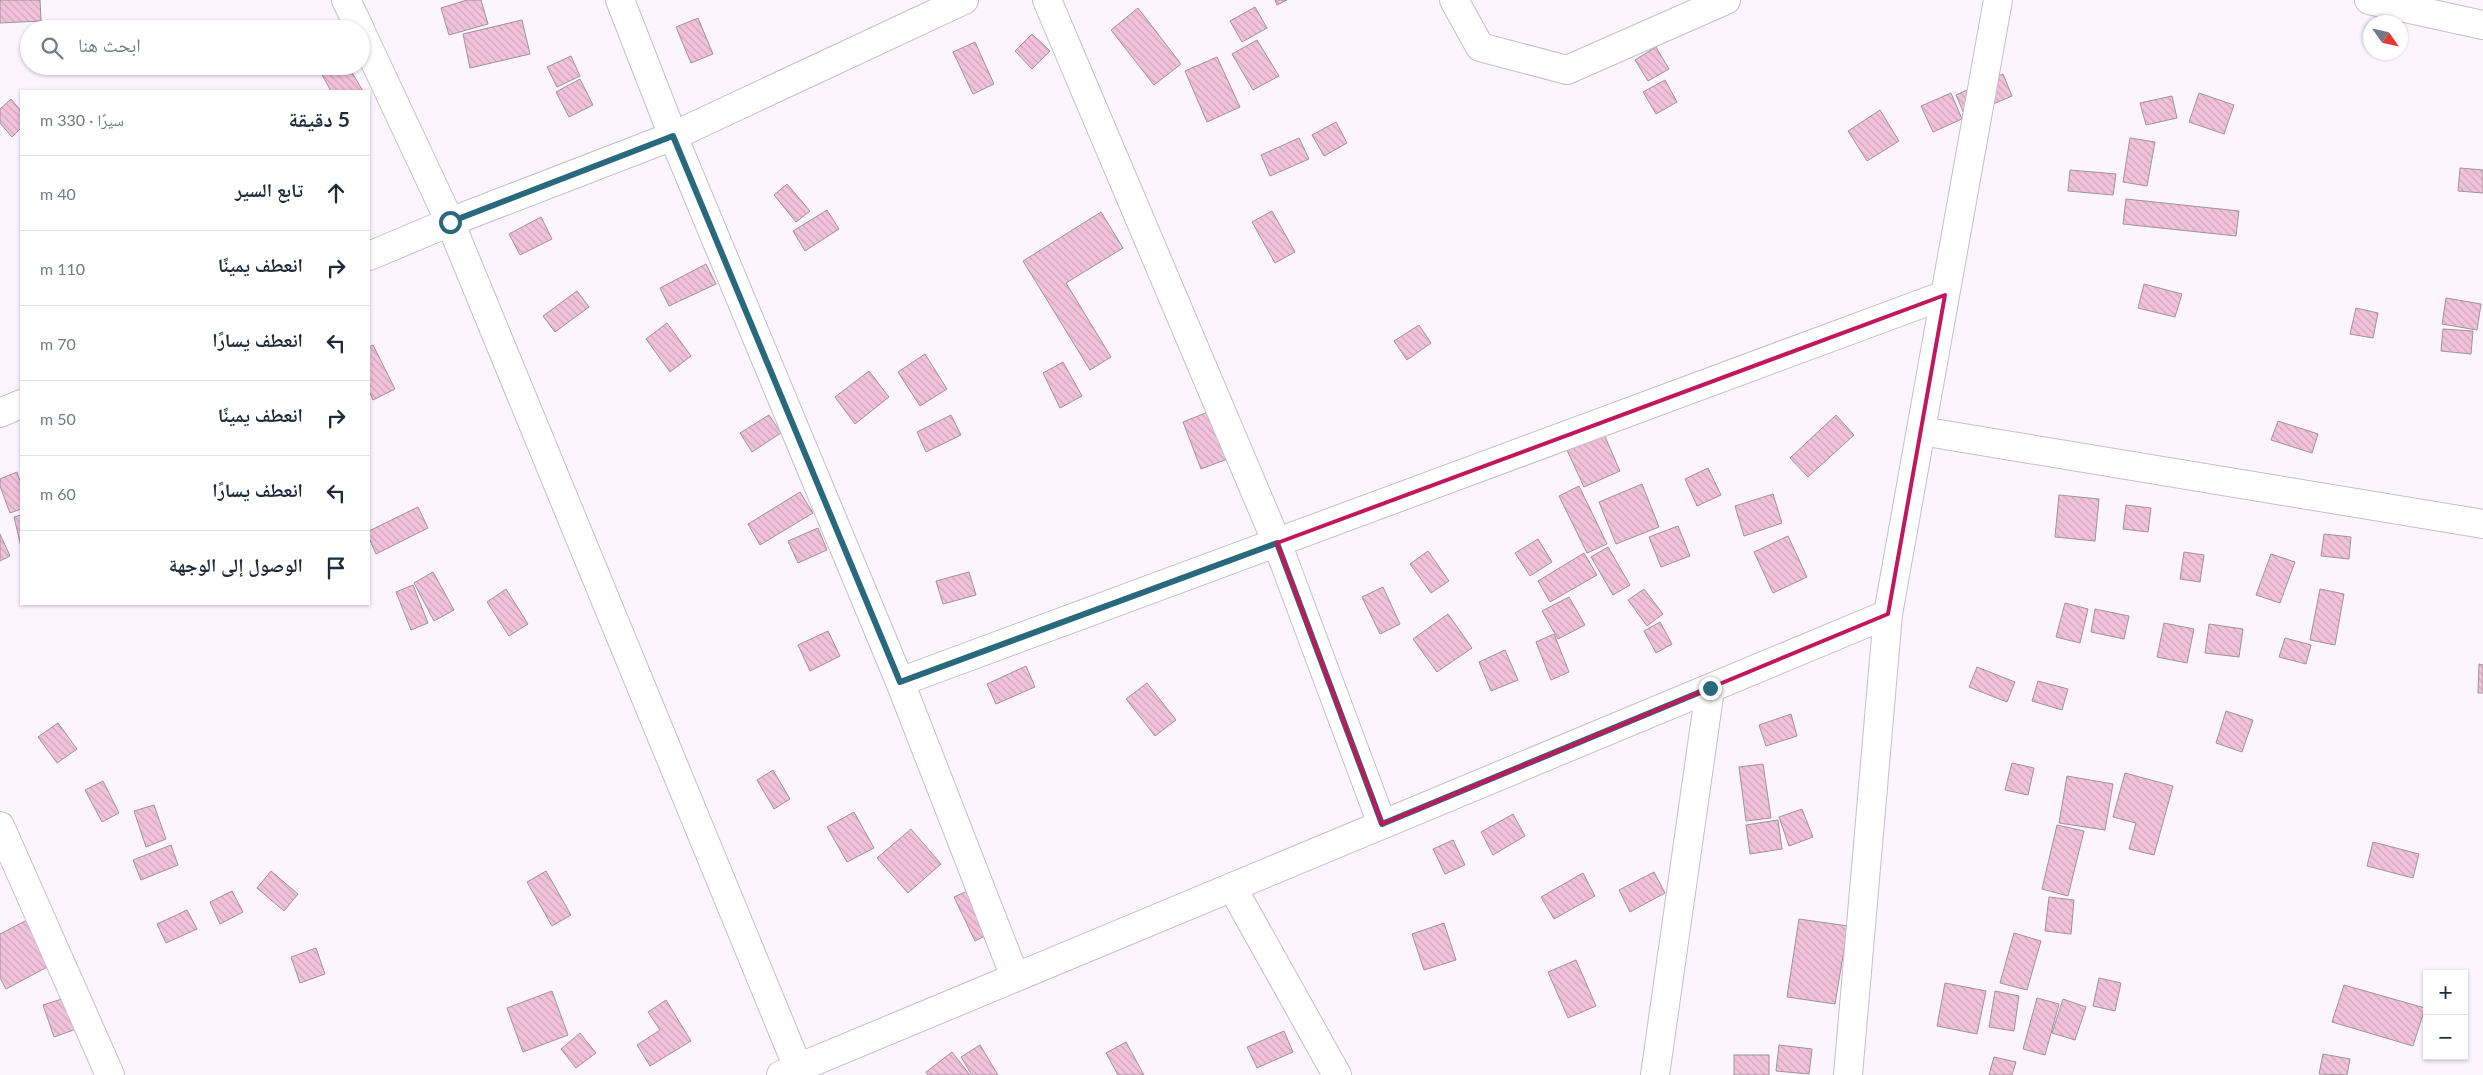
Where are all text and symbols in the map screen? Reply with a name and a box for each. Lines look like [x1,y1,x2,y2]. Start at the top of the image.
north arrow [2363,15,2408,60]
search box [20,20,370,75]
text: ابحث هنا [78,33,141,56]
icon: search [38,34,66,62]
text: 5 دقيقة [289,106,350,131]
text: سيرًا · 330 m [40,110,124,129]
text: تابع السير [235,178,303,201]
icon: ahead [322,179,350,207]
text: 40 m [40,184,76,203]
route start [439,211,462,234]
text: انعطف يمينًا [218,253,303,276]
icon: right [322,254,350,282]
text: 110 m [40,259,85,278]
text: انعطف يسارًا [212,328,303,351]
icon: left [322,329,350,357]
text: 70 m [40,334,76,353]
text: انعطف يمينًا [218,403,303,426]
icon: right [322,404,350,432]
text: 50 m [40,409,76,428]
text: انعطف يسارًا [212,478,303,501]
icon: left [322,479,350,507]
text: 60 m [40,484,76,503]
text: الوصول إلى الوجهة [169,553,303,576]
icon: arrive [322,554,350,582]
route end [1699,677,1722,700]
map controls [2423,970,2468,1060]
button: + [2423,970,2468,1015]
button: − [2423,1015,2468,1060]

